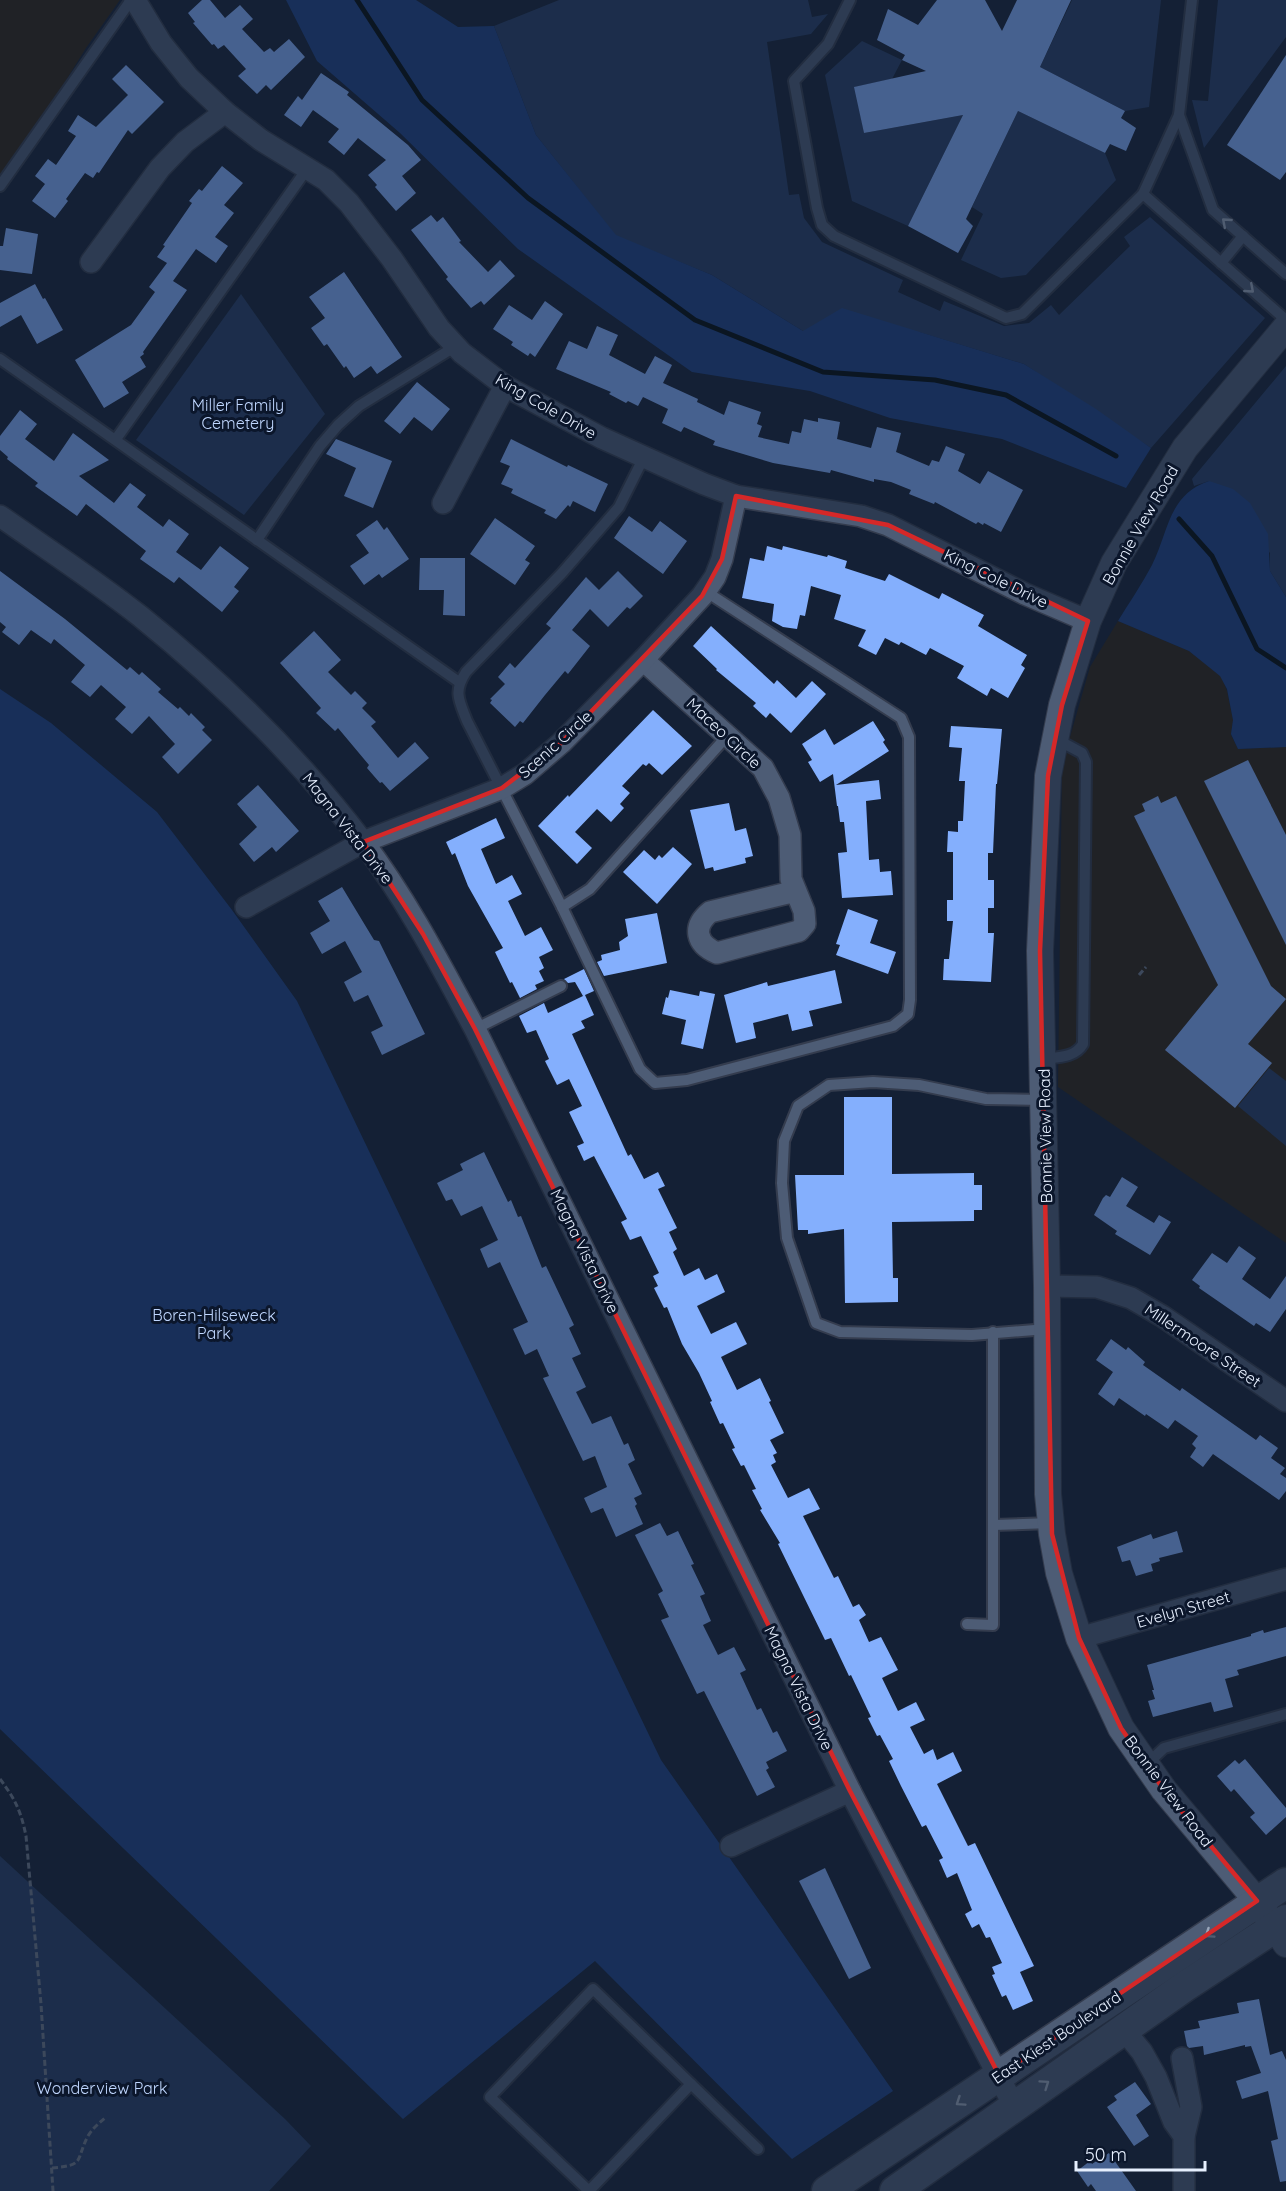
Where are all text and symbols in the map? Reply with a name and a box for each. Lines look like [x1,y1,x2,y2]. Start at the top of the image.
one-way arrow [1222,218,1233,229]
one-way arrow [1243,281,1254,292]
street label: King Cole Drive [492,369,600,443]
park label: Miller Family Cemetery [192,395,284,433]
street label: Bonnie View Road [1098,462,1182,588]
street label: King Cole Drive [941,544,1051,612]
street label: Maceo Circle [683,693,765,773]
street label: Scenic Circle [514,706,596,782]
street label: Magna Vista Drive [298,768,398,888]
street label: Bonnie View Road [1034,1069,1056,1203]
street label: Magna Vista Drive [546,1186,624,1316]
street label: Millermoore Street [1141,1299,1265,1391]
park label: Boren-Hilseweck Park [152,1305,276,1343]
street label: Evelyn Street [1134,1586,1232,1632]
street label: Magna Vista Drive [760,1623,838,1753]
street label: Bonnie View Road [1121,1731,1217,1851]
one-way arrow [1204,1927,1215,1938]
street label: East Kiest Boulevard [987,1986,1125,2088]
park label: Wonderview Park [36,2078,168,2098]
one-way arrow [1039,2080,1050,2091]
one-way arrow [956,2095,967,2106]
scale bar [1076,2134,1205,2172]
text: 50 m [1085,2143,1127,2166]

